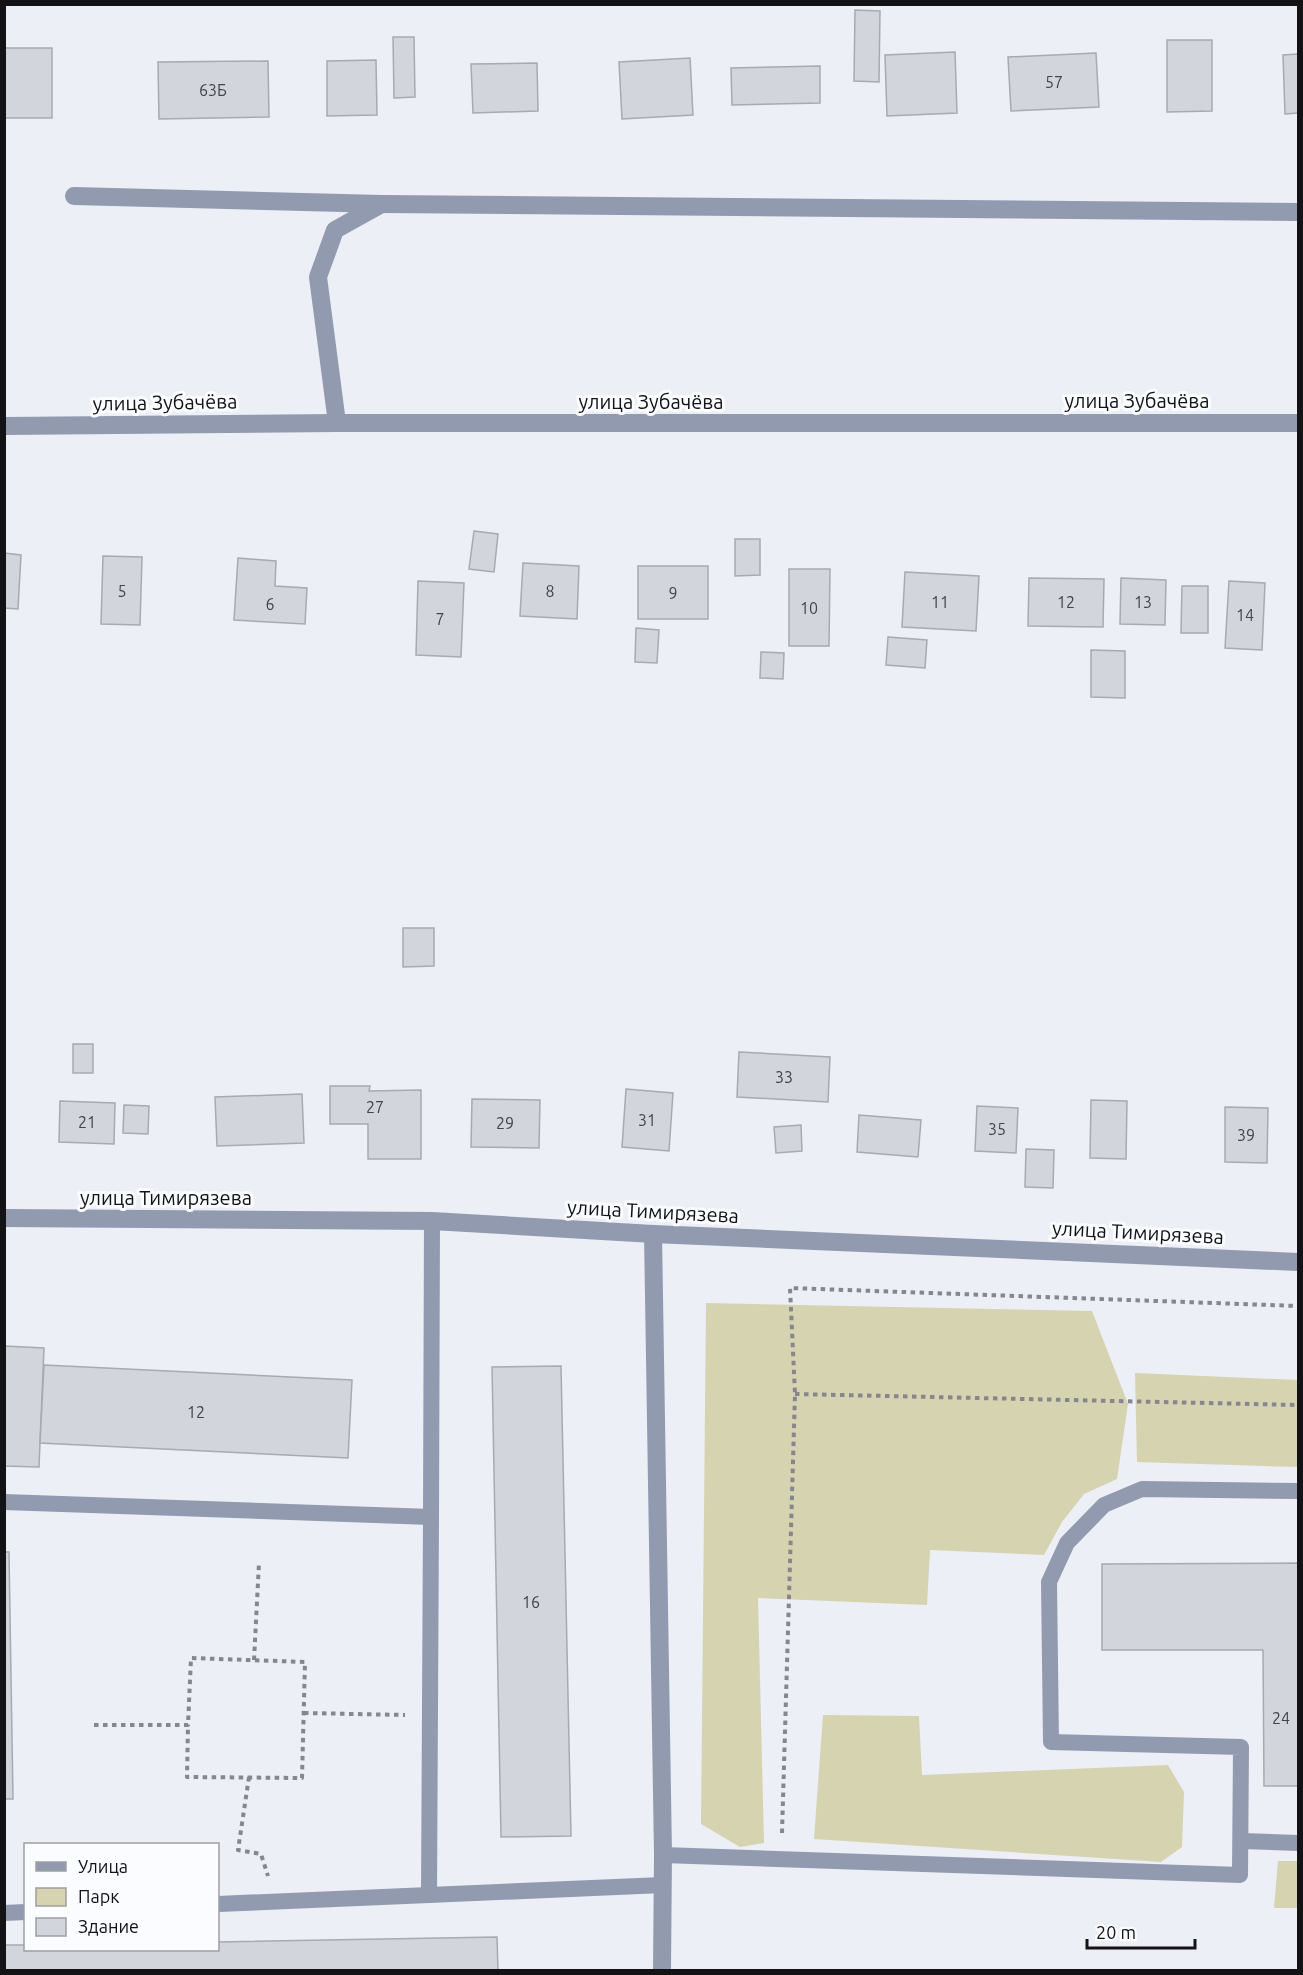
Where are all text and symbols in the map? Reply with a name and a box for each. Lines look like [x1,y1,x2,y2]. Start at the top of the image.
house number: 57 [1045,73,1063,91]
house number: 63Б [199,81,227,99]
street label: улица Зубачёва [92,389,238,415]
street label: улица Зубачёва [1065,389,1210,412]
street label: улица Зубачёва [579,390,724,413]
house number: 5 [117,582,127,600]
house number: 8 [545,582,555,600]
house number: 9 [668,584,678,602]
house number: 11 [931,593,949,611]
house number: 12 [1057,593,1075,611]
house number: 13 [1134,593,1152,611]
house number: 6 [265,595,275,613]
house number: 10 [800,599,818,617]
house number: 14 [1236,606,1254,624]
house number: 7 [435,610,445,628]
house number: 33 [775,1068,793,1086]
house number: 27 [366,1098,384,1116]
house number: 31 [638,1111,656,1129]
house number: 21 [78,1113,96,1131]
house number: 29 [496,1114,514,1132]
house number: 35 [988,1120,1006,1138]
house number: 39 [1237,1126,1255,1144]
street label: улица Тимирязева [80,1186,252,1209]
street label: улица Тимирязева [567,1195,739,1227]
street label: улица Тимирязева [1052,1216,1224,1248]
house number: 12 [187,1403,205,1421]
house number: 16 [522,1593,540,1611]
house number: 24 [1272,1709,1290,1727]
legend [24,1843,219,1951]
text: Улица [78,1856,128,1876]
text: Парк [78,1886,119,1906]
scale bar [1087,1912,1195,1950]
text: Здание [78,1916,139,1936]
text: 20 m [1096,1922,1136,1942]

